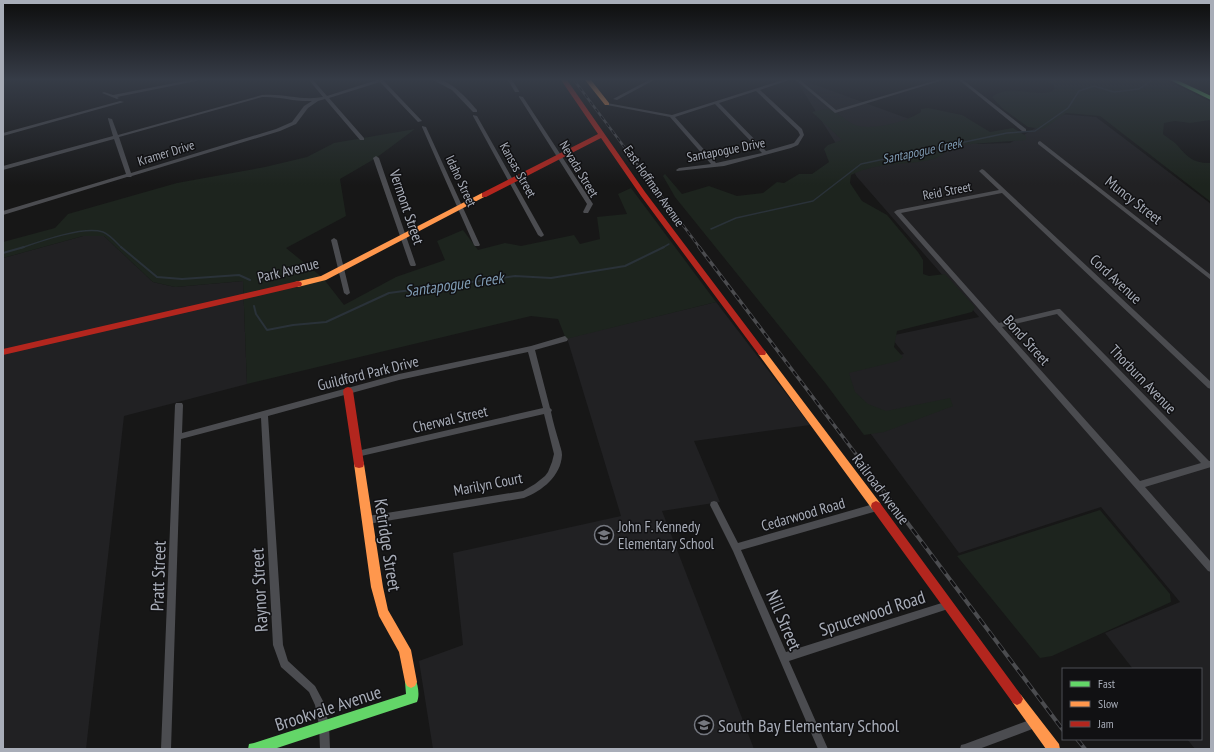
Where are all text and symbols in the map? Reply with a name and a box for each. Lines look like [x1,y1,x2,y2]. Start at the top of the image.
street label: Santapogue Drive [685,134,767,166]
water label: Santapogue Creek [881,134,965,168]
street label: Kramer Drive [135,136,197,170]
street label: Nevada Street [556,138,603,201]
street label: Kansas Street [496,139,540,201]
street label: East Hoffman Avenue [620,142,688,230]
street label: Idaho Street [442,153,480,210]
street label: Vermont Street [385,166,429,247]
street label: Muncy Street [1102,172,1166,228]
street label: Reid Street [921,178,973,204]
street label: Cord Avenue [1086,250,1146,308]
street label: Park Avenue [255,253,321,287]
water label: Santapogue Creek [403,267,506,301]
street label: Bond Street [1000,311,1054,369]
street label: Thorburn Avenue [1105,341,1181,417]
street label: Guildford Park Drive [315,351,421,395]
street label: Cherwal Street [411,401,489,437]
street label: Railroad Avenue [848,450,914,528]
street label: Marilyn Court [452,468,524,500]
street label: Cedarwood Road [759,493,847,535]
street label: Ketridge Street [369,497,407,593]
place label: John F. Kennedy Elementary School [617,517,715,553]
school or university icon: John F. Kennedy Elementary School [593,524,615,546]
street label: Pratt Street [145,540,171,612]
street label: Raynor Street [245,547,273,633]
street label: Sprucewood Road [816,585,928,641]
street label: Nill Street [761,586,807,654]
legend [1062,668,1202,740]
text: Fast [1098,676,1116,691]
street label: Brookvale Avenue [272,680,384,736]
text: Slow [1098,696,1119,711]
school or university icon: South Bay Elementary School [693,714,715,736]
place label: South Bay Elementary School [718,714,900,737]
text: Jam [1097,716,1114,731]

